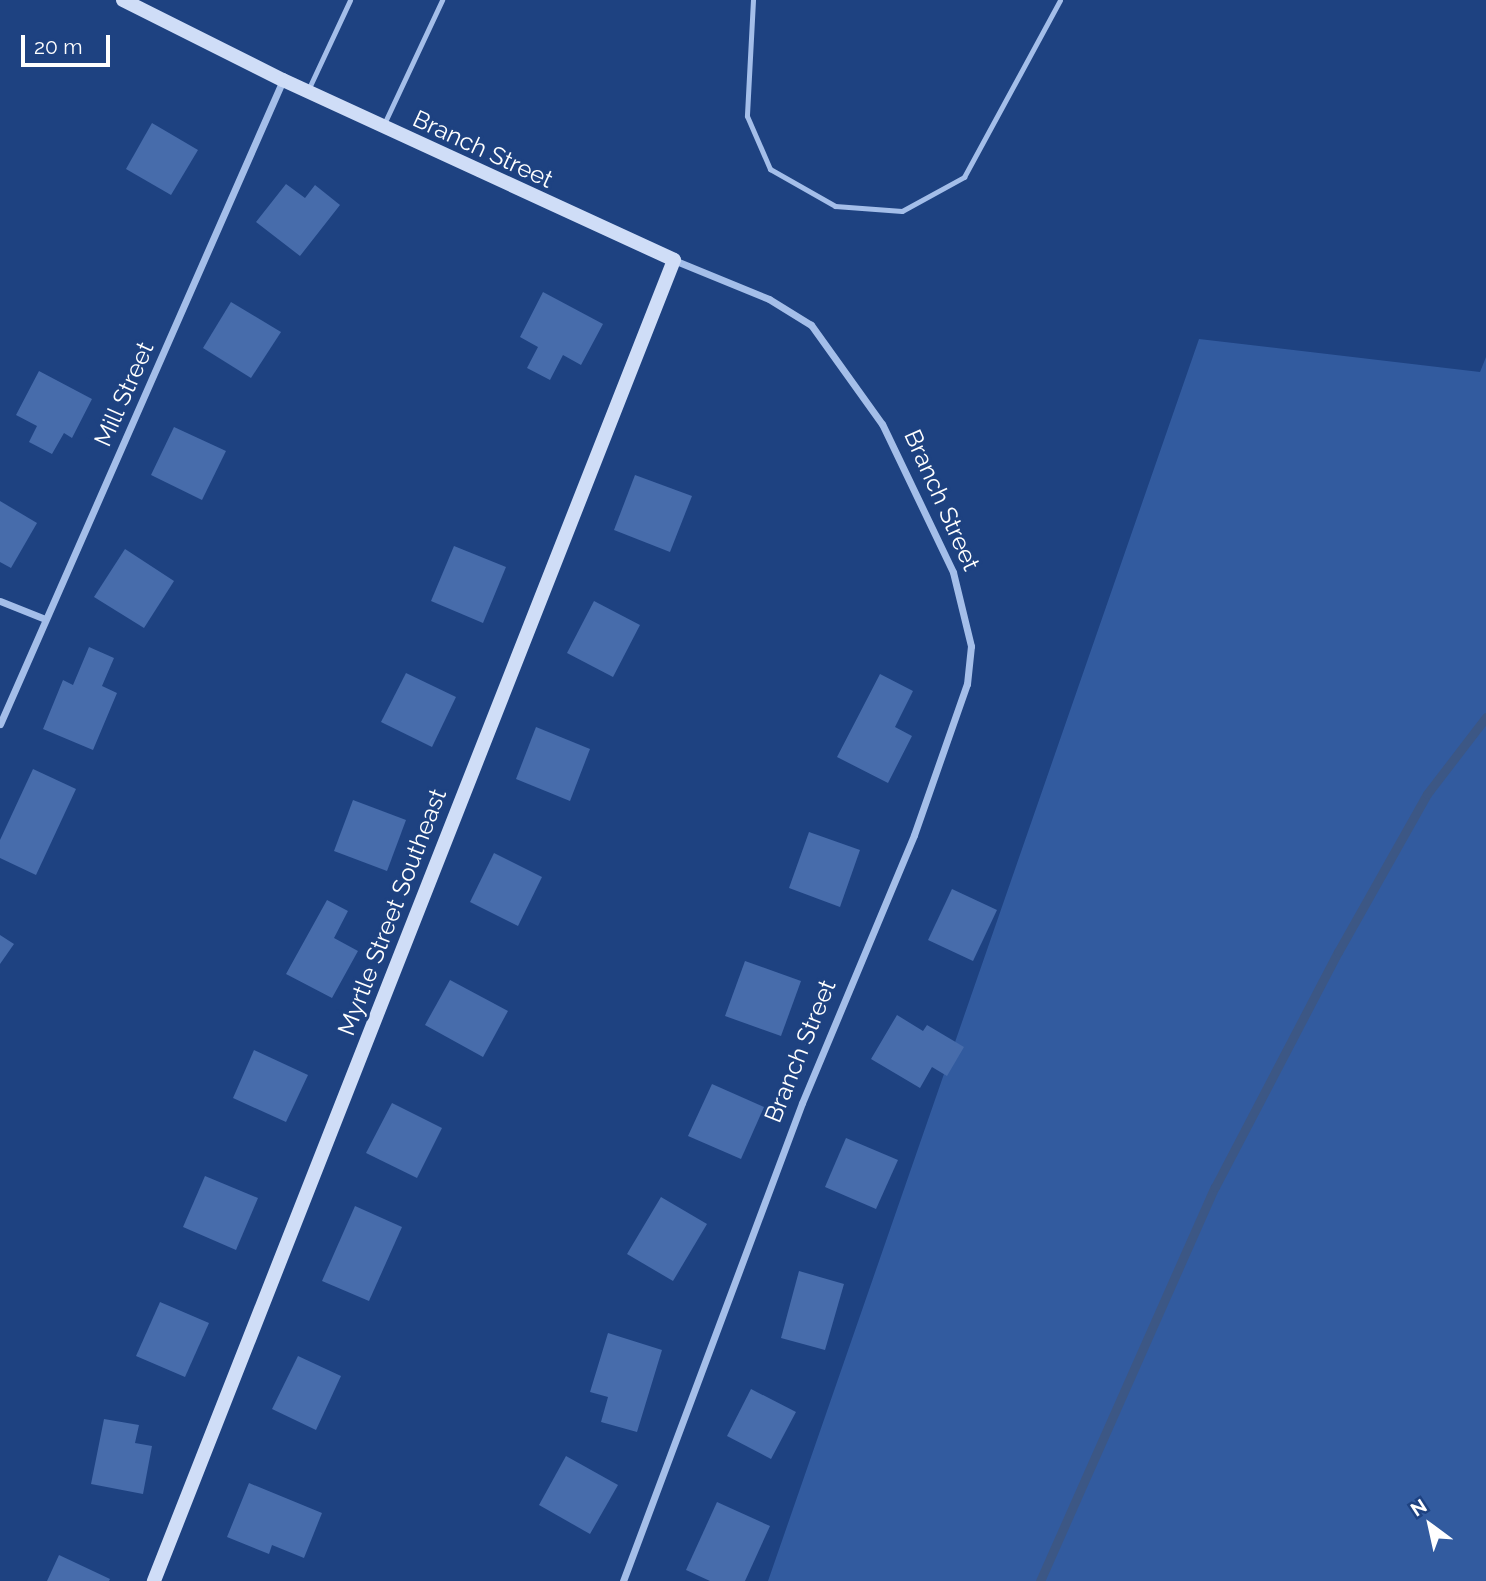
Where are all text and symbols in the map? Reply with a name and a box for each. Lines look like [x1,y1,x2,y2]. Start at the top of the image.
scale bar [24,21,114,65]
text: 20 m [34,34,82,59]
street label: Branch Street [408,104,558,194]
street label: Mill Street [88,337,160,451]
street label: Branch Street [898,425,986,575]
street label: Myrtle Street Southeast [332,785,452,1039]
street label: Branch Street [758,975,842,1127]
north arrow [1395,1490,1465,1560]
text: N [1406,1494,1431,1521]

